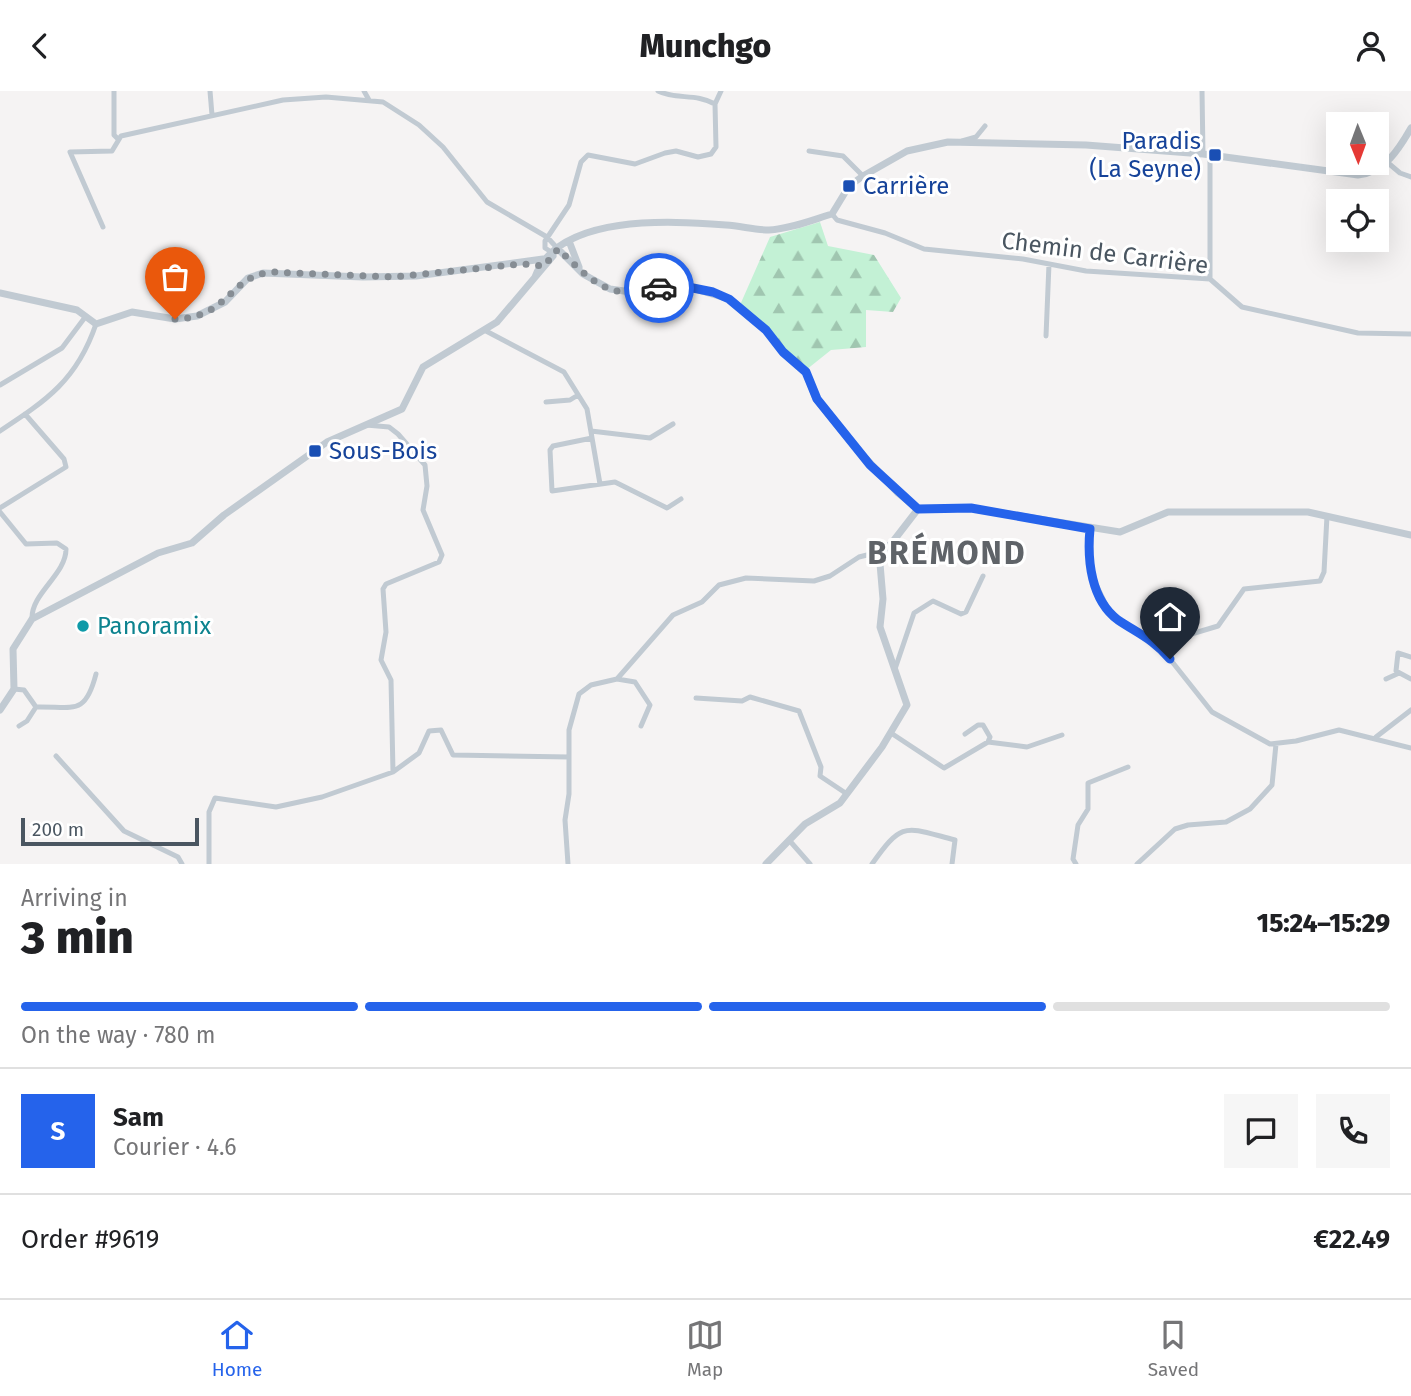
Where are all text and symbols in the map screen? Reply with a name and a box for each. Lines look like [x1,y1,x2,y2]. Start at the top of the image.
icon: back [21,27,59,65]
text: Munchgo [640,27,771,65]
icon: person [1352,27,1390,65]
north arrow [1326,112,1390,175]
map controls [1326,112,1389,252]
place label: Paradis (La Seyne) [1089,127,1201,183]
marker: Paradis (La Seyne) [1207,147,1223,163]
place label: Carrière [863,172,949,200]
marker: Carrière [841,178,857,194]
button: locate [1326,189,1389,252]
street label: Chemin de Carrière [1000,226,1210,280]
pin [145,247,205,319]
courier [624,253,694,323]
icon: bag [156,258,194,296]
icon: car [640,269,678,307]
place label: Sous-Bois [329,437,437,465]
marker: Sous-Bois [307,443,323,459]
district label: BRÉMOND [867,532,1027,572]
pin [1140,587,1200,659]
icon: home [1151,598,1189,636]
place label: Panoramix [97,612,212,640]
marker: Panoramix [75,618,91,634]
scale bar [21,815,200,847]
text: 200 m [32,818,84,841]
text: Arriving in [21,884,128,912]
text: 15:24–15:29 [1257,908,1390,939]
text: 3 min [21,910,134,965]
text: On the way · 780 m [21,1021,215,1049]
button: chat [1224,1094,1298,1168]
button: phone [1316,1094,1390,1168]
text: Sam [113,1102,164,1133]
text: S [51,1116,65,1147]
text: Courier · 4.6 [113,1133,237,1161]
text: Order #9619 [21,1224,160,1255]
text: €22.49 [1314,1224,1390,1255]
tab: Home [212,1316,262,1381]
tab: Map [686,1316,724,1381]
tab: Saved [1148,1316,1199,1381]

